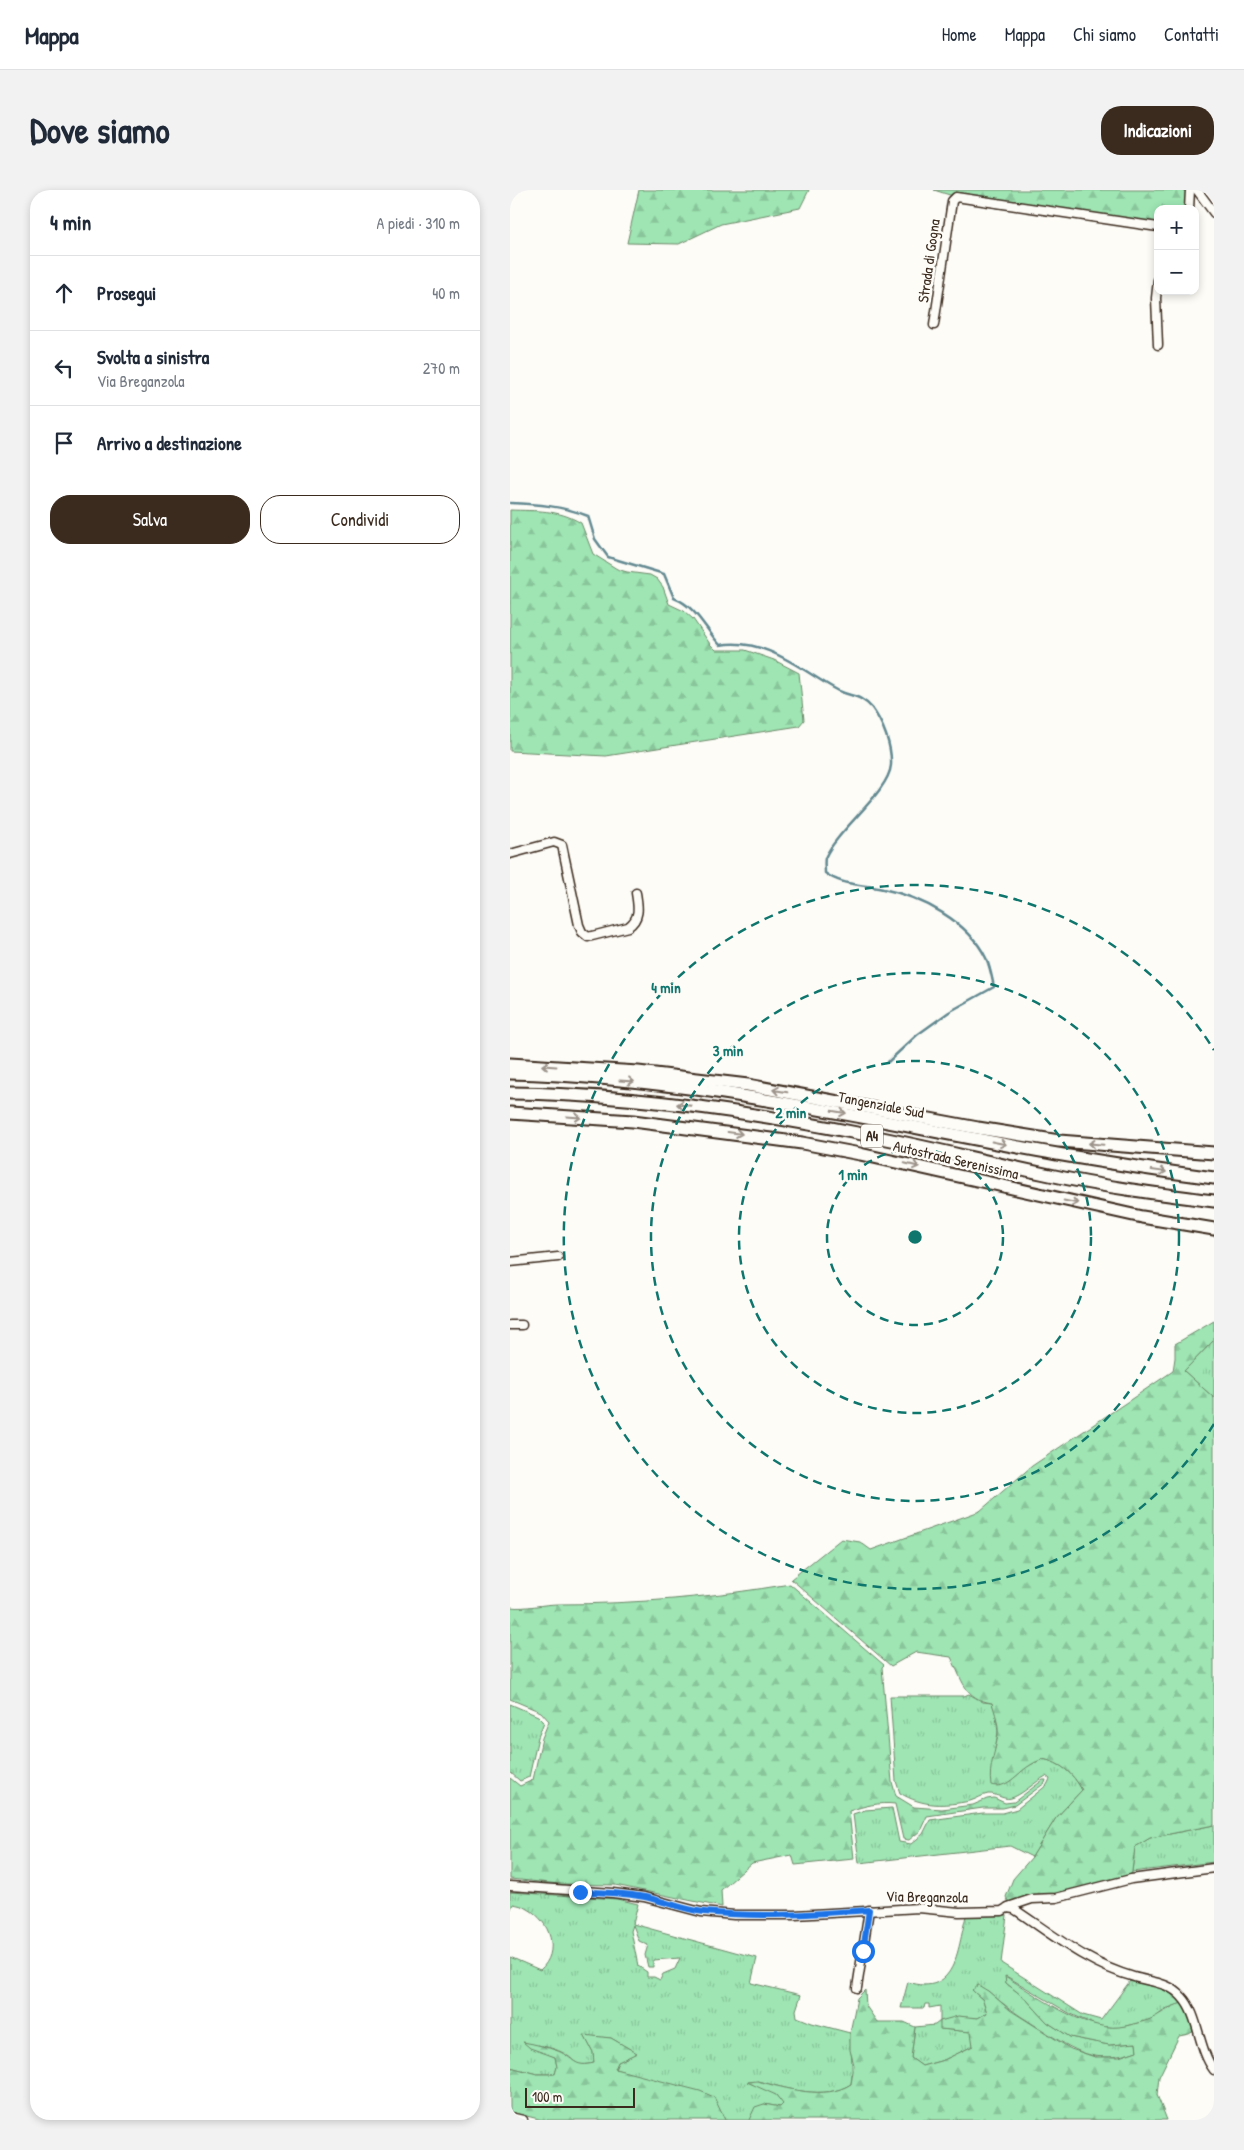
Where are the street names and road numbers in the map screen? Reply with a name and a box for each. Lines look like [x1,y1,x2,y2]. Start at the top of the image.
street label: Strada di Gogna [912,218,945,304]
street label: Tangenziale Sud [836,1086,926,1123]
road number: A4 [861,1124,883,1148]
street label: Autostrada Serenissima [891,1135,1021,1184]
street label: Via Breganzola [886,1885,968,1908]

